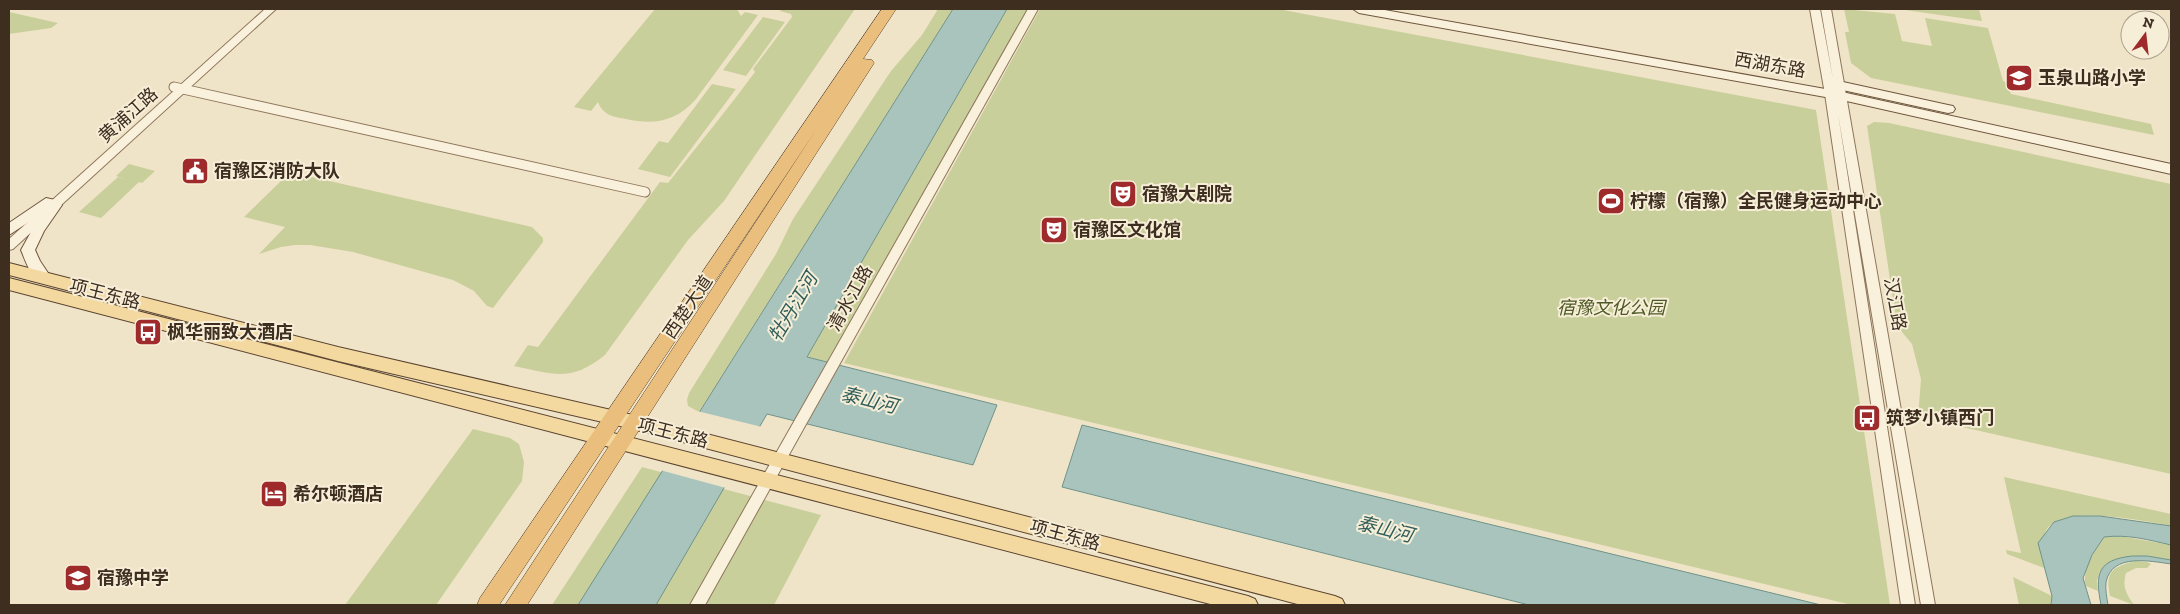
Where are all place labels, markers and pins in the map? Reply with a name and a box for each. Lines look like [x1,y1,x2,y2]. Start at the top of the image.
school or university icon: 玉泉山路小学 [2004,63,2034,93]
place label: 玉泉山路小学 [2038,67,2146,89]
public building icon: 宿豫区消防大队 [180,156,210,186]
place label: 宿豫区消防大队 [214,160,340,182]
theatre icon: 宿豫大剧院 [1108,179,1138,209]
place label: 宿豫大剧院 [1142,183,1232,205]
sports icon: 柠檬（宿豫）全民健身运动中心 [1596,186,1626,216]
place label: 柠檬（宿豫）全民健身运动中心 [1630,190,1882,212]
theatre icon: 宿豫区文化馆 [1039,215,1069,245]
place label: 宿豫区文化馆 [1073,219,1181,241]
bus stop icon: 枫华丽致大酒店 [133,317,163,347]
place label: 枫华丽致大酒店 [167,321,293,343]
bus stop icon: 筑梦小镇西门 [1852,403,1882,433]
place label: 筑梦小镇西门 [1886,407,1994,429]
hotel icon: 希尔顿酒店 [259,479,289,509]
place label: 希尔顿酒店 [293,483,383,505]
school or university icon: 宿豫中学 [63,563,93,593]
place label: 宿豫中学 [97,567,169,589]

